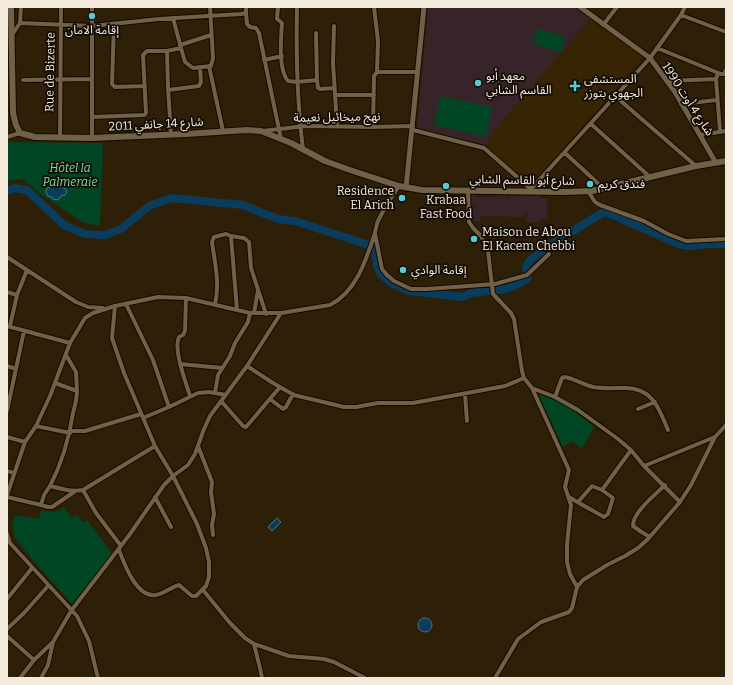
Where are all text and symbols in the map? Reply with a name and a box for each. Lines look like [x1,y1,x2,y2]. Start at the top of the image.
marker: إقامة الامان [87,11,97,21]
place label: إقامة الامان [65,23,119,38]
street label: Rue de Bizerte [42,32,58,112]
street label: شارع 4 أوت 1990 [657,60,717,139]
place label: معهد أبو القاسم الشابي [486,68,552,100]
place label: المستشفى الجهوي بتوزر [583,72,643,103]
marker: معهد أبو القاسم الشابي [473,78,483,88]
marker: المستشفى الجهوي بتوزر [569,80,581,92]
street label: نهج ميخائيل نعيمة [293,109,381,127]
street label: شارع 14 جانفي 2011 [108,115,204,136]
park label: Hôtel la Palmeraie [42,161,98,189]
street label: شارع أبو القاسم الشابي [469,172,575,191]
place label: فندق كريم [598,177,645,193]
marker: فندق كريم [585,179,595,189]
marker: Krabaa Fast Food [441,181,451,191]
place label: Residence El Arich [337,184,395,212]
marker: Residence El Arich [397,193,407,203]
place label: Krabaa Fast Food [420,193,472,221]
place label: Maison de Abou El Kacem Chebbi [482,225,576,253]
marker: Maison de Abou El Kacem Chebbi [469,234,479,244]
place label: إقامة الوادي [411,263,467,280]
marker: إقامة الوادي [398,265,408,275]

